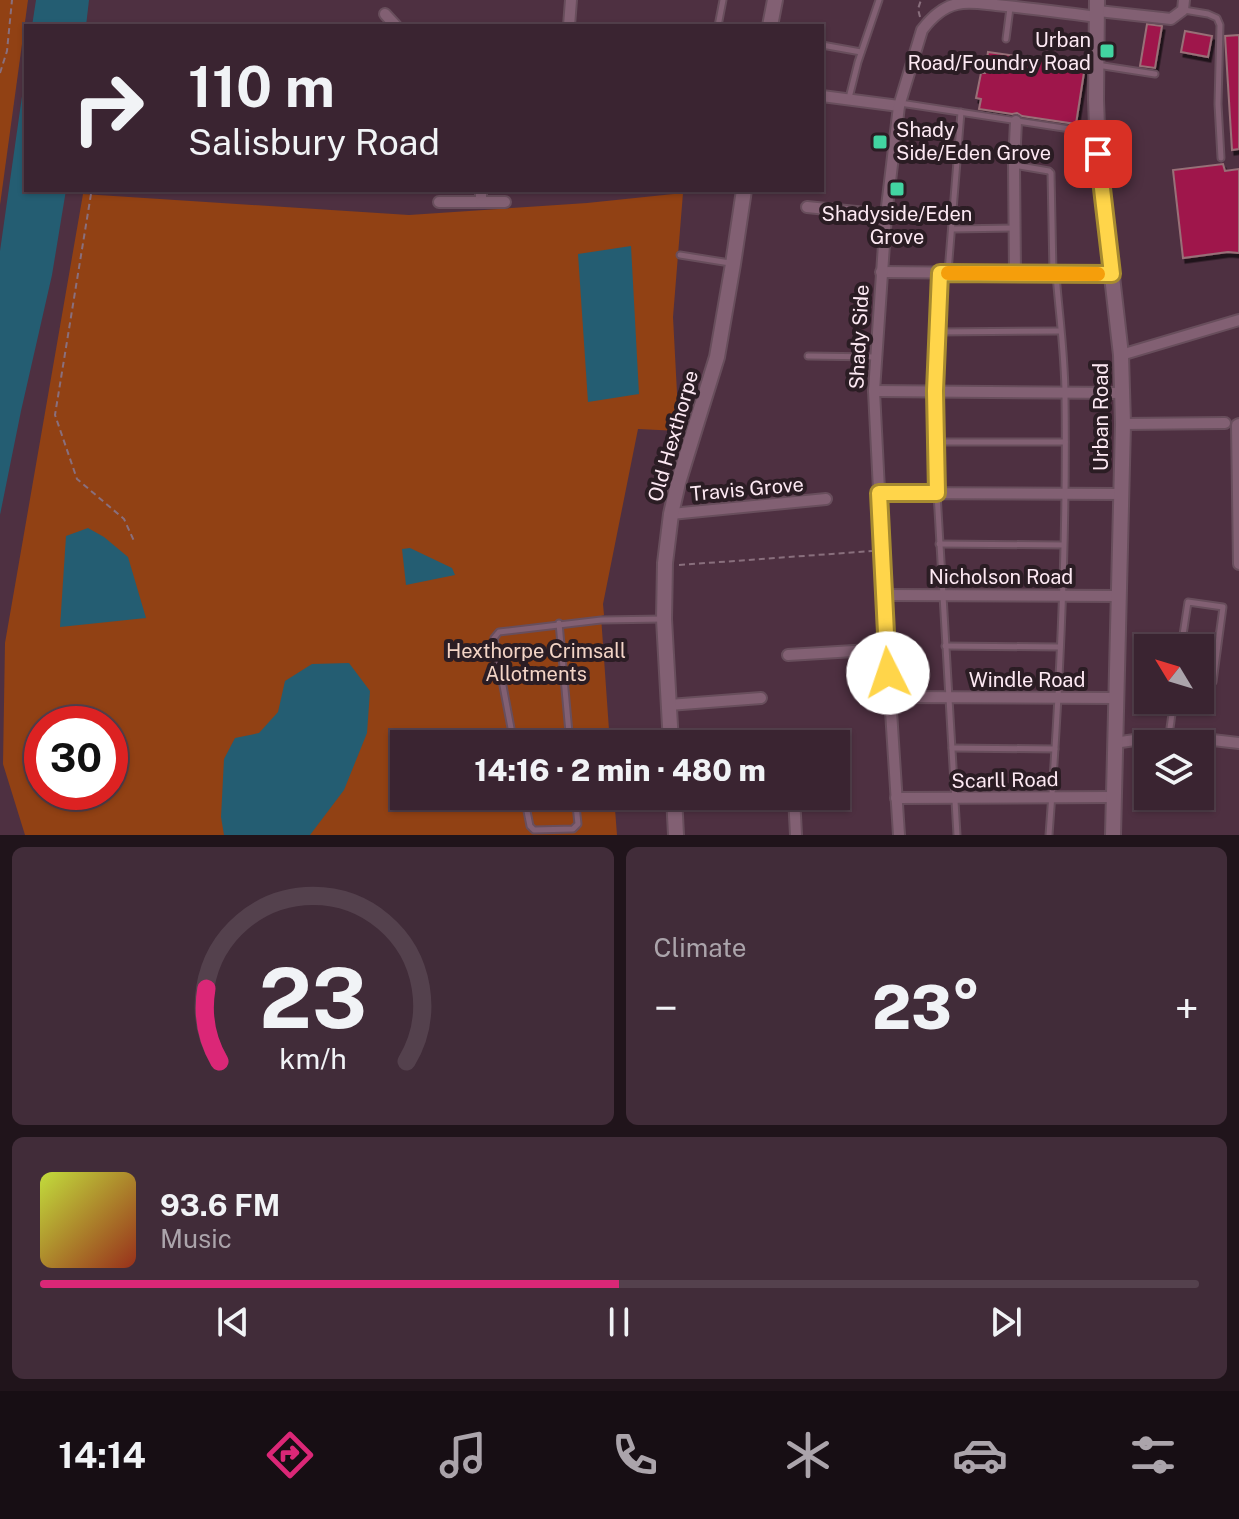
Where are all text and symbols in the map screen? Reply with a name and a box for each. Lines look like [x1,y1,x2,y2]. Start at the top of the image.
place label: Urban Road/Foundry Road [907,28,1091,75]
marker: Urban Road/Foundry Road [1098,42,1116,60]
text: 110 m [188,54,335,120]
icon: right [56,56,160,160]
place label: Shady Side/Eden Grove [896,118,1051,165]
pin [1064,120,1132,188]
text: Salisbury Road [188,121,440,163]
icon: arrive [1076,132,1120,176]
marker: Shady Side/Eden Grove [871,133,889,151]
marker: Shadyside/Eden Grove [888,180,906,198]
place label: Shadyside/Eden Grove [822,202,972,249]
street label: Shady Side [844,284,874,390]
street label: Urban Road [1089,363,1113,471]
street label: Old Hexthorpe [643,368,703,504]
street label: Travis Grove [689,472,805,506]
street label: Nicholson Road [929,565,1073,589]
position arrow [846,631,930,715]
north arrow [1134,634,1214,714]
map controls [1134,634,1214,810]
park label: Hexthorpe Crimsall Allotments [446,639,626,686]
street label: Windle Road [969,668,1085,692]
speed limit sign: 30 [24,706,128,810]
button: layers [1134,730,1214,810]
text: 14:16 · 2 min · 480 m [474,752,766,788]
street label: Scarll Road [951,767,1059,793]
text: Climate [654,932,747,963]
text: 23 [259,949,367,1047]
text: 23° [872,972,981,1043]
text: − [654,982,678,1034]
text: + [1175,982,1199,1034]
text: km/h [279,1042,346,1075]
text: 93.6 FM [160,1187,280,1223]
text: Music [160,1223,232,1254]
icon: previous [211,1300,255,1344]
icon: pause [597,1300,641,1344]
icon: next [984,1300,1028,1344]
icon: directions [262,1427,318,1483]
icon: music [435,1427,491,1483]
icon: phone [607,1427,663,1483]
icon: climate [780,1427,836,1483]
icon: car [952,1427,1008,1483]
icon: filters [1125,1427,1181,1483]
text: 14:14 [58,1434,146,1476]

